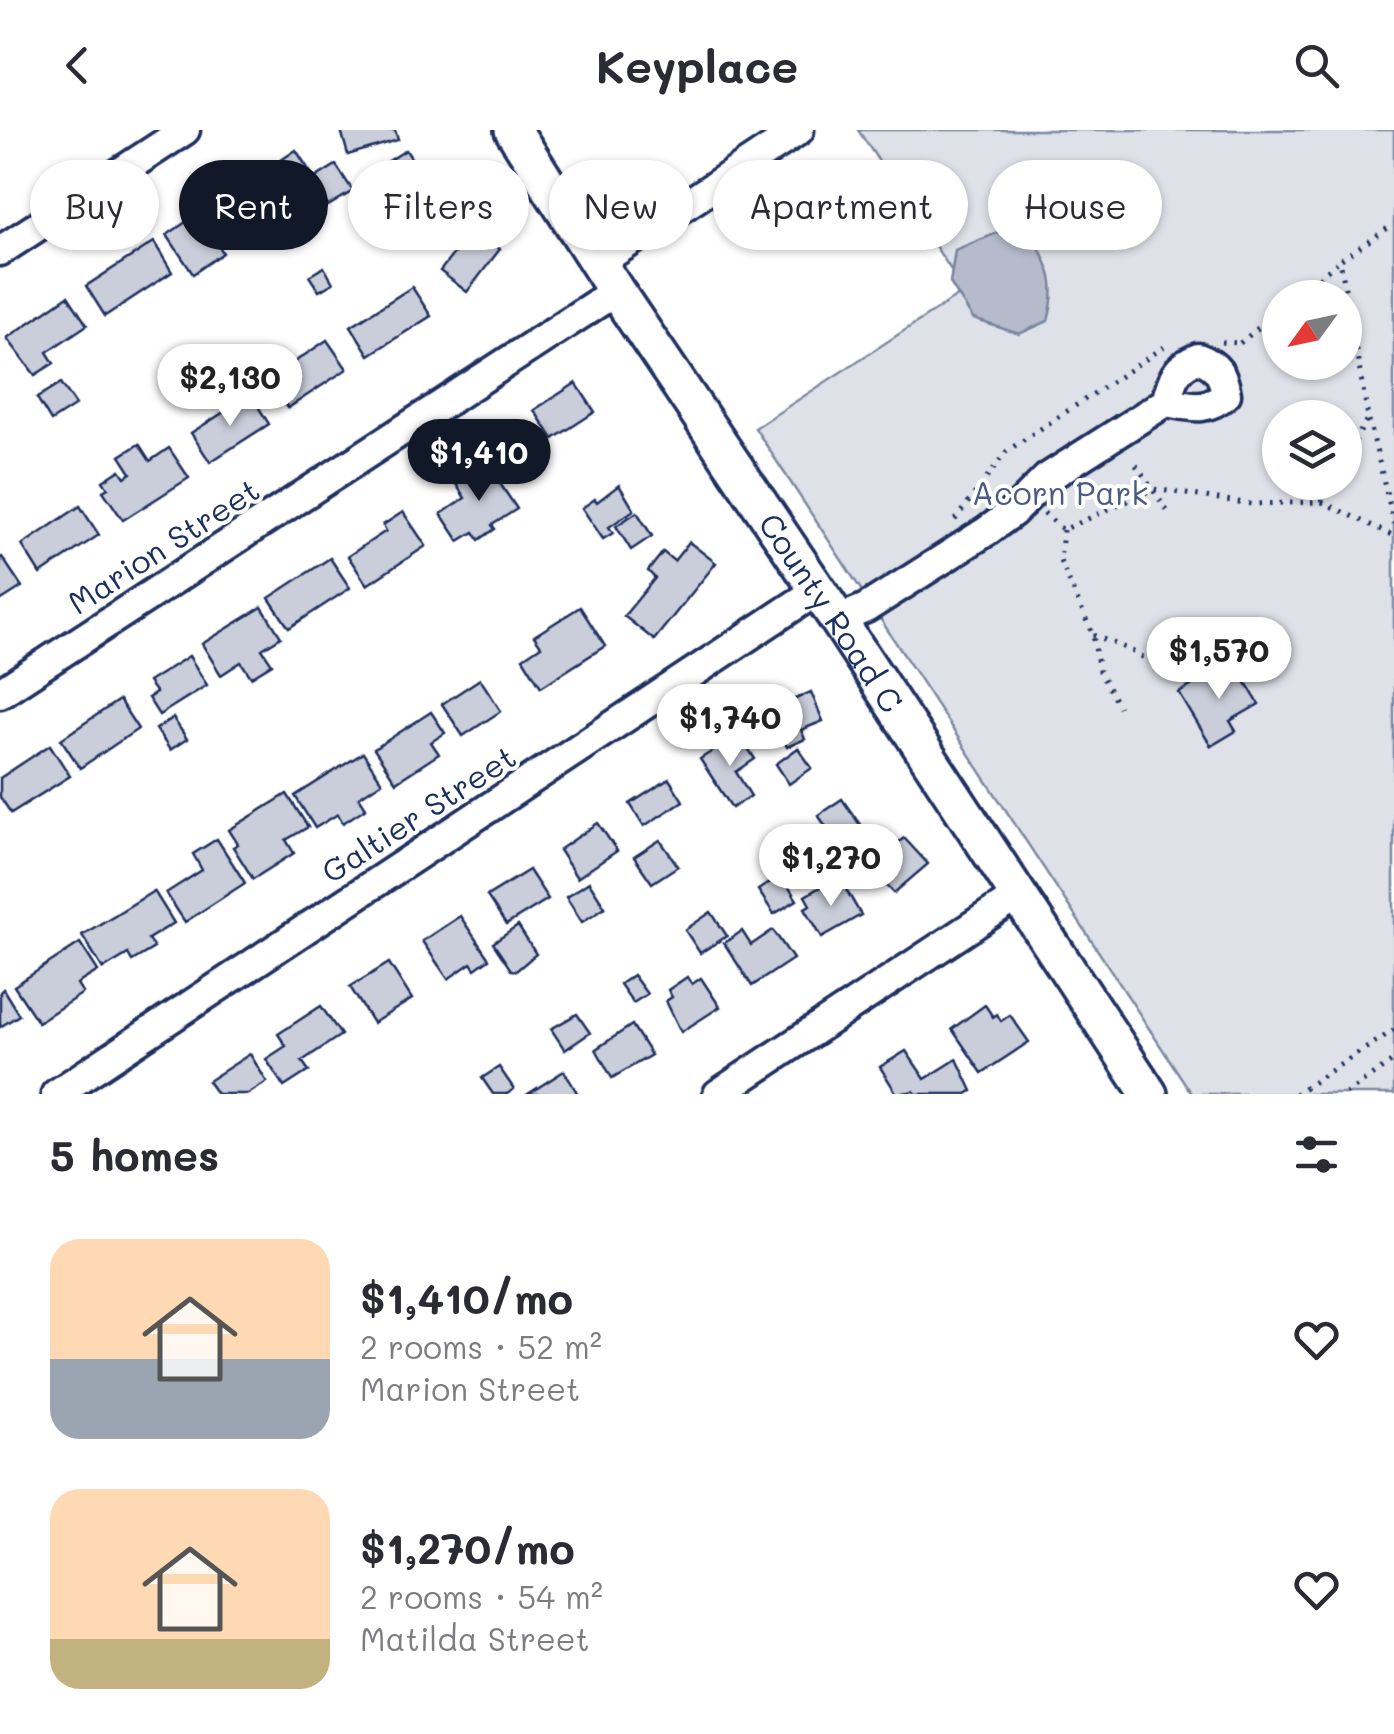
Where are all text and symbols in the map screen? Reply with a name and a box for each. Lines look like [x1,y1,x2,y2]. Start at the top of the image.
text: Keyplace [596,36,798,94]
icon: back [50,38,105,93]
icon: search [1289,38,1344,93]
chip: Buy [30,160,159,250]
chip: Rent [179,160,328,250]
chip: Filters [348,160,529,250]
chip: New [549,160,693,250]
chip: Apartment [713,160,968,250]
chip: House [988,160,1162,250]
north arrow [1262,280,1362,380]
map controls [1262,280,1362,500]
pin: $2,130 [149,344,311,429]
text: $2,130 [179,355,281,397]
button: layers [1262,400,1362,500]
pin: $1,410 [398,419,560,504]
text: $1,410 [430,430,528,472]
street label: Marion Street [59,467,267,623]
park label: Acorn Park [972,471,1148,513]
street label: County Road C [750,504,913,720]
pin: $1,570 [1138,617,1300,702]
text: $1,570 [1169,628,1269,670]
pin: $1,740 [649,684,811,769]
text: $1,740 [679,695,781,737]
street label: Galtier Street [313,735,523,891]
pin: $1,270 [750,824,912,909]
text: $1,270 [781,835,881,877]
text: 5 homes [50,1127,219,1182]
icon: filters [1289,1127,1344,1182]
text: $1,410/mo [360,1270,573,1325]
icon: home [130,1279,250,1399]
icon: heart [1289,1312,1344,1367]
text: 2 rooms · 52 m² [360,1325,602,1367]
text: Marion Street [360,1367,580,1409]
text: $1,270/mo [360,1520,575,1575]
icon: home [130,1529,250,1649]
icon: heart [1289,1562,1344,1617]
text: 2 rooms · 54 m² [360,1575,603,1617]
text: Matilda Street [360,1617,590,1659]

